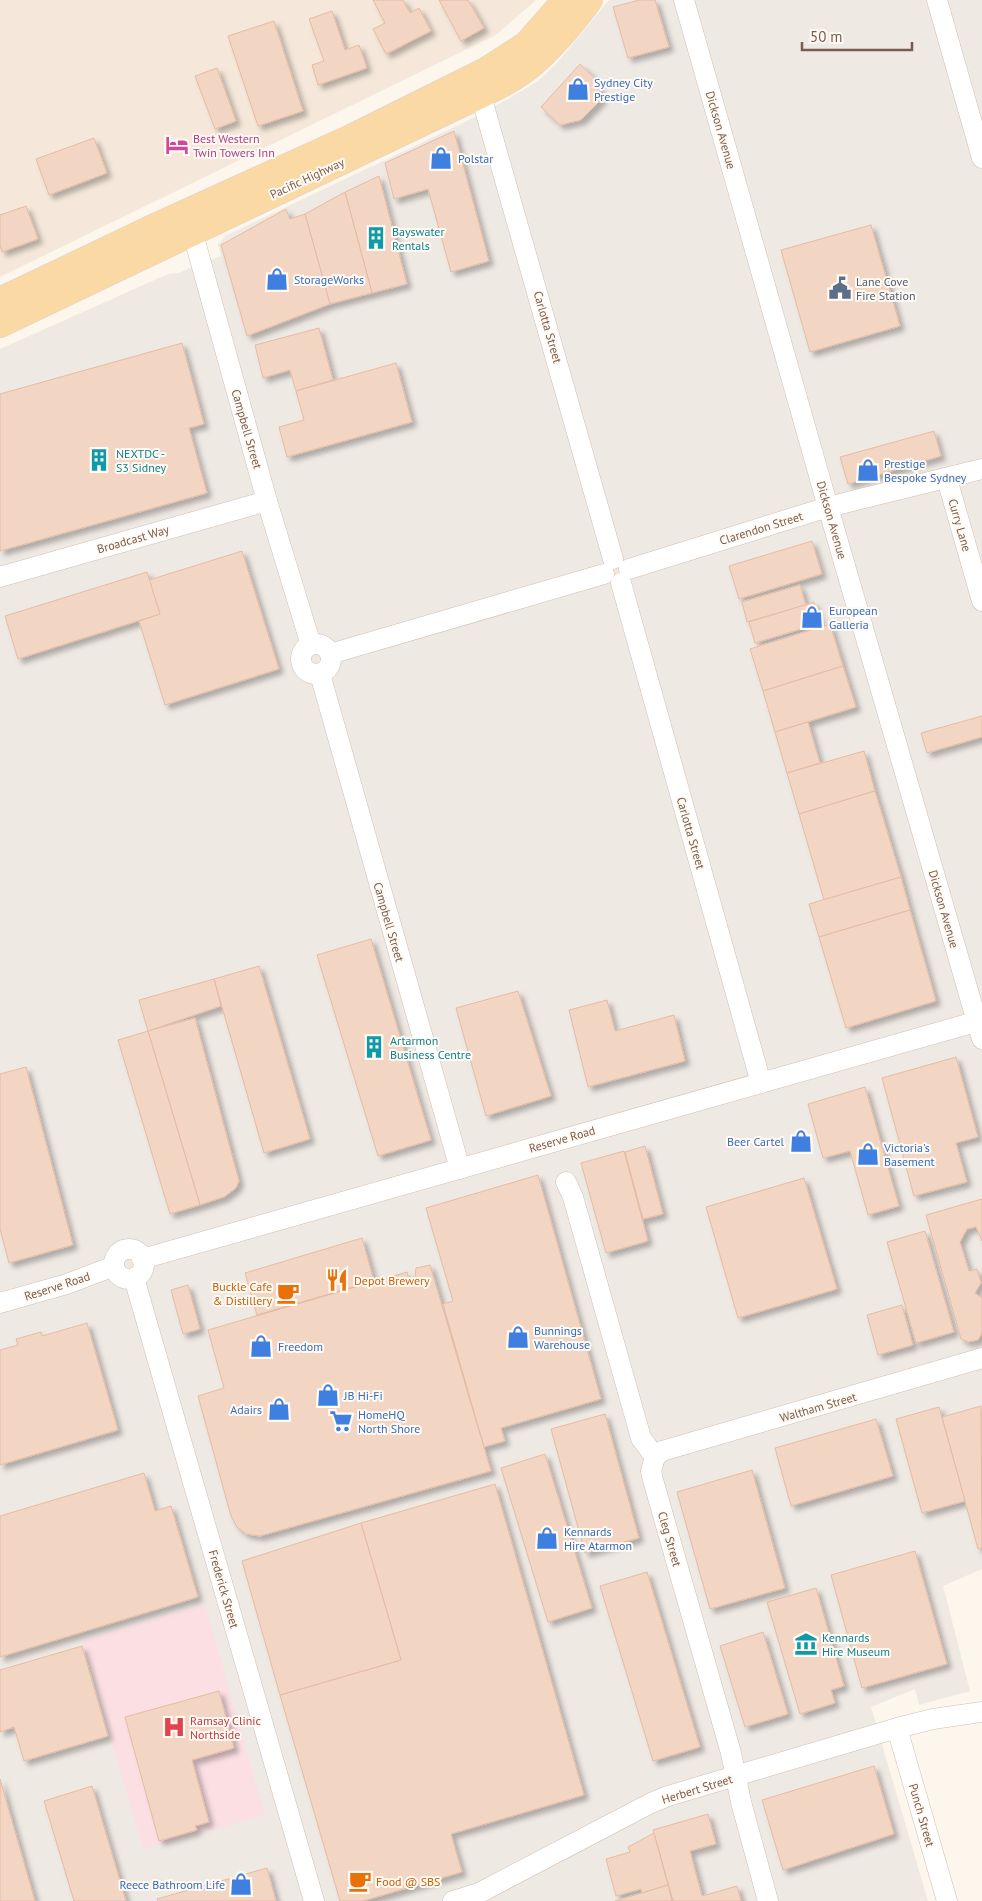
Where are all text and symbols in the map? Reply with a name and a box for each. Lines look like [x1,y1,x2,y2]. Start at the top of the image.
scale bar [802,20,912,52]
text: 50 m [810,27,843,46]
place label: Sydney City Prestige [594,75,653,104]
shop icon: Sydney City Prestige [565,76,591,102]
street label: Dickson Avenue [703,89,739,171]
place label: Best Western Twin Towers Inn [193,131,275,160]
hotel icon: Best Western Twin Towers Inn [164,132,190,158]
shop icon: Polstar [428,145,454,171]
place label: Polstar [458,151,493,166]
street label: Pacific Highway [267,154,347,202]
place label: Bayswater Rentals [392,224,445,253]
building icon: Bayswater Rentals [363,225,389,251]
shop icon: StorageWorks [264,266,290,292]
place label: StorageWorks [294,272,364,287]
place label: Lane Cove Fire Station [856,274,915,303]
public building icon: Lane Cove Fire Station [827,275,853,301]
street label: Carlotta Street [531,289,565,365]
street label: Campbell Street [228,387,266,471]
place label: NEXTDC - S3 Sidney [116,446,167,475]
building icon: NEXTDC - S3 Sidney [86,447,112,473]
place label: Prestige Bespoke Sydney [884,456,967,485]
shop icon: Prestige Bespoke Sydney [855,457,881,483]
street label: Dickson Avenue [814,479,850,561]
street label: Curry Lane [945,497,975,553]
street label: Clarendon Street [718,508,804,548]
street label: Broadcast Way [95,521,171,556]
place label: European Galleria [829,603,878,632]
shop icon: European Galleria [799,604,825,630]
street label: Carlotta Street [674,795,708,871]
street label: Dickson Avenue [926,868,962,950]
street label: Campbell Street [370,880,408,964]
place label: Artarmon Business Centre [390,1033,471,1062]
building icon: Artarmon Business Centre [361,1034,387,1060]
street label: Reserve Road [527,1122,597,1156]
shop icon: Beer Cartel [788,1128,814,1154]
place label: Beer Cartel [727,1134,784,1149]
place label: Victoria's Basement [883,1140,935,1169]
shop icon: Victoria's Basement [855,1141,881,1167]
restaurant icon: Depot Brewery [324,1267,350,1293]
street label: Reserve Road [22,1268,92,1304]
place label: Depot Brewery [354,1273,430,1288]
place label: Buckle Cafe & Distillery [212,1279,272,1308]
cafe icon: Buckle Cafe & Distillery [275,1280,301,1306]
place label: Bunnings Warehouse [534,1323,590,1352]
shop icon: Bunnings Warehouse [505,1324,531,1350]
shop icon: Freedom [248,1333,274,1359]
place label: Freedom [278,1339,323,1354]
shop icon: JB Hi-Fi [315,1382,341,1408]
place label: JB Hi-Fi [343,1388,383,1403]
street label: Waltham Street [778,1389,858,1425]
shop icon: Adairs [266,1396,292,1422]
place label: Adairs [230,1402,262,1417]
place label: HomeHQ North Shore [358,1407,420,1436]
supermarket icon: HomeHQ North Shore [328,1408,354,1434]
street label: Cleg Street [655,1510,685,1568]
place label: Kennards Hire Atarmon [564,1524,632,1553]
shop icon: Kennards Hire Atarmon [534,1525,560,1551]
street label: Frederick Street [206,1548,242,1630]
place label: Kennards Hire Museum [822,1630,890,1659]
museum icon: Kennards Hire Museum [793,1631,819,1657]
place label: Ramsay Clinic Northside [190,1713,261,1742]
hospital icon: Ramsay Clinic Northside [161,1714,187,1740]
street label: Herbert Street [660,1771,734,1807]
street label: Punch Street [906,1782,938,1848]
cafe icon: Food @ SBS [347,1868,373,1894]
shop icon: Reece Bathroom Life [228,1871,254,1897]
place label: Food @ SBS [376,1874,440,1889]
place label: Reece Bathroom Life [119,1877,225,1892]

